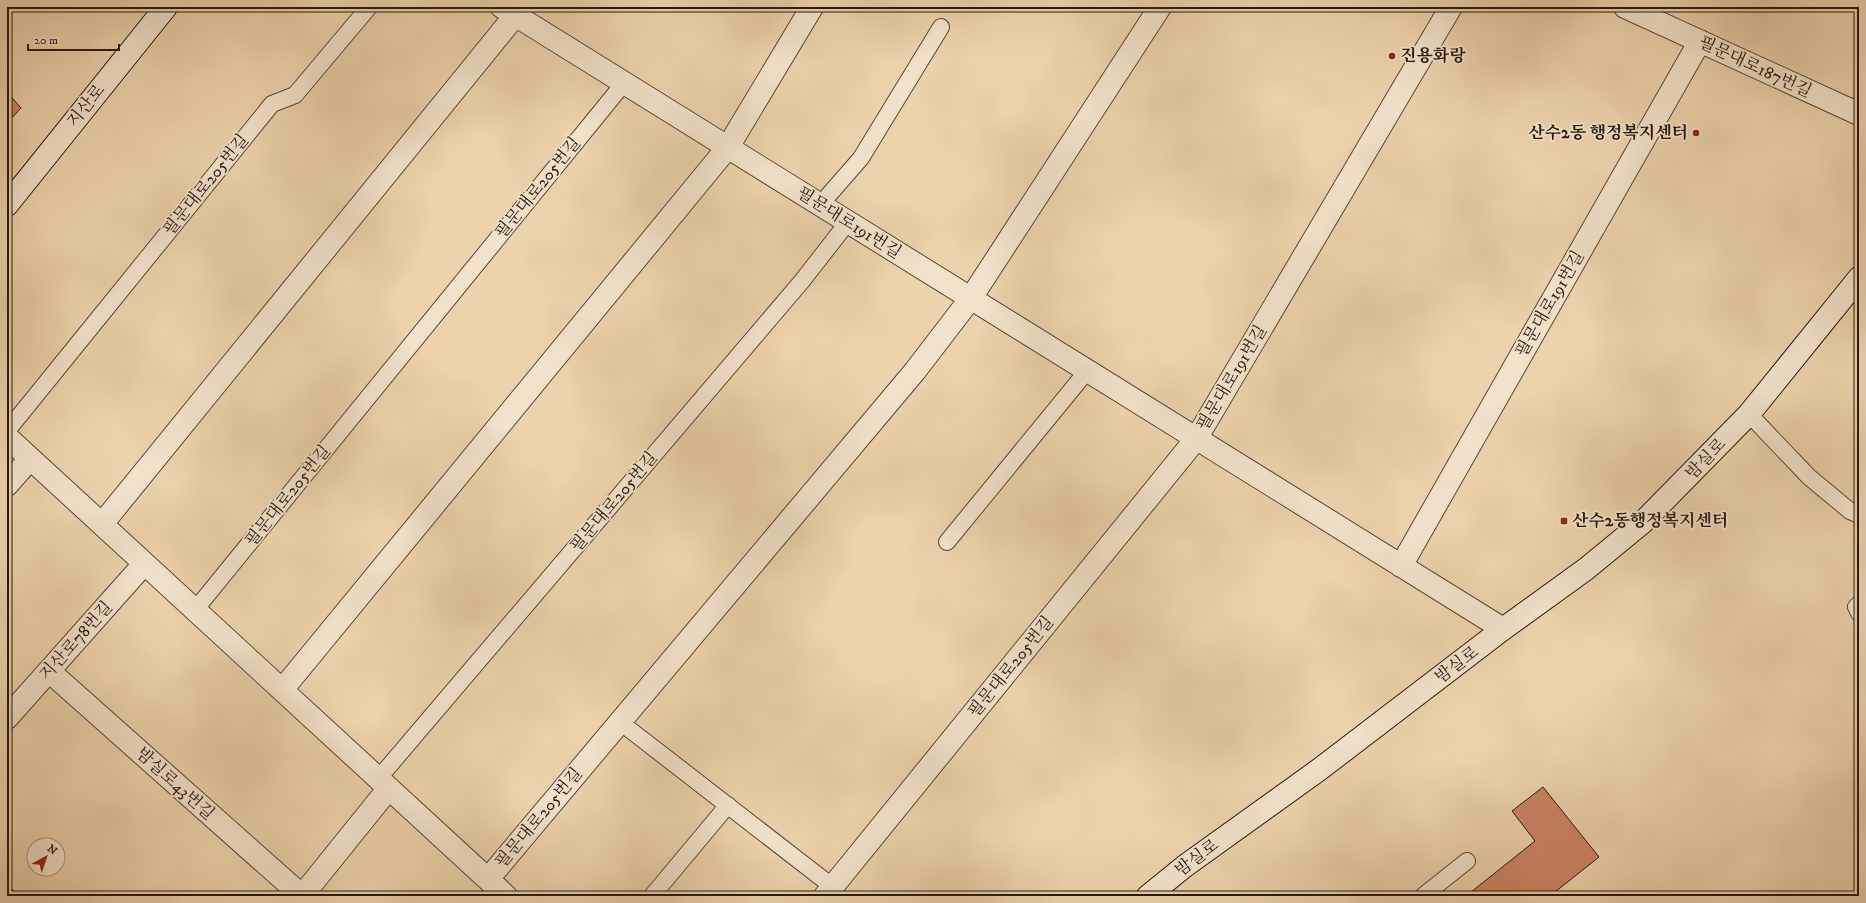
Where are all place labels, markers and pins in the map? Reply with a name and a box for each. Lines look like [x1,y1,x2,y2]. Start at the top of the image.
place label: 진용화랑 [1400,45,1466,67]
marker: 진용화랑 [1387,51,1397,61]
place label: 산수2동 행정복지센터 [1528,122,1688,144]
marker: 산수2동 행정복지센터 [1691,128,1701,138]
place label: 산수2동행정복지센터 [1572,510,1728,532]
marker: 산수2동행정복지센터 [1559,516,1569,526]

